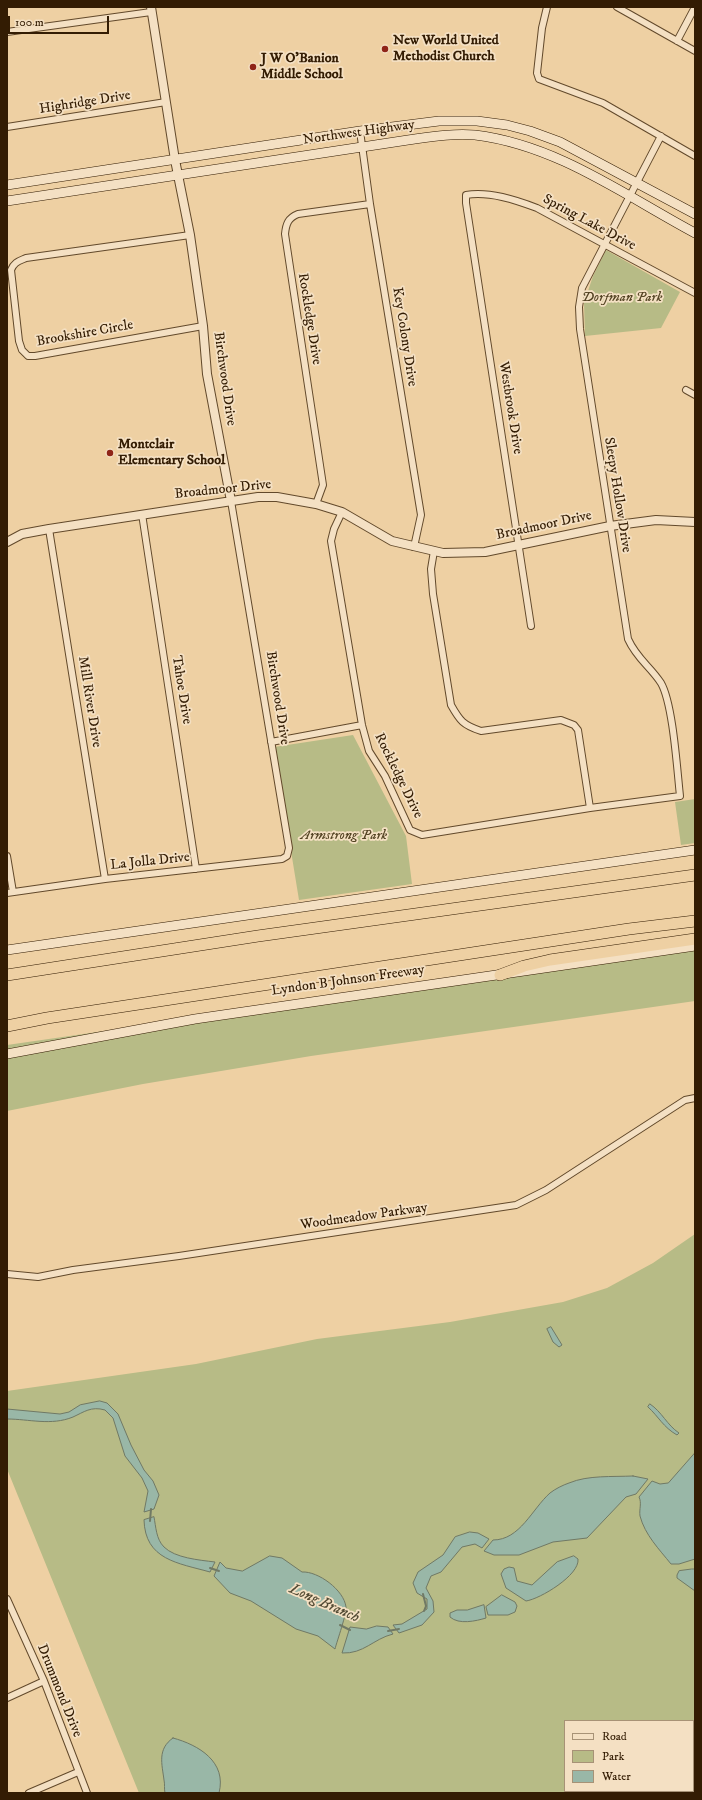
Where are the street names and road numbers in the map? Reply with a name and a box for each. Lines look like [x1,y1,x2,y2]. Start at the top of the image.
street label: Highridge Drive [38,87,132,119]
street label: Northwest Highway [302,117,416,149]
street label: Spring Lake Drive [540,191,638,255]
street label: Rockledge Drive [293,272,325,366]
street label: Key Colony Drive [388,286,420,388]
street label: Brookshire Circle [35,317,135,351]
street label: Birchwood Drive [209,331,239,427]
street label: Westbrook Drive [494,361,526,455]
street label: Sleepy Hollow Drive [600,436,634,554]
street label: Broadmoor Drive [174,477,272,503]
street label: Broadmoor Drive [495,508,593,544]
street label: Birchwood Drive [261,650,293,746]
street label: Tahoe Drive [167,654,195,726]
street label: Mill River Drive [74,655,104,749]
street label: Rockledge Drive [370,731,426,821]
street label: La Jolla Drive [110,849,190,875]
street label: Lyndon B Johnson Freeway [270,962,426,1000]
street label: Woodmeadow Parkway [299,1200,429,1234]
street label: Drummond Drive [33,1642,85,1740]

